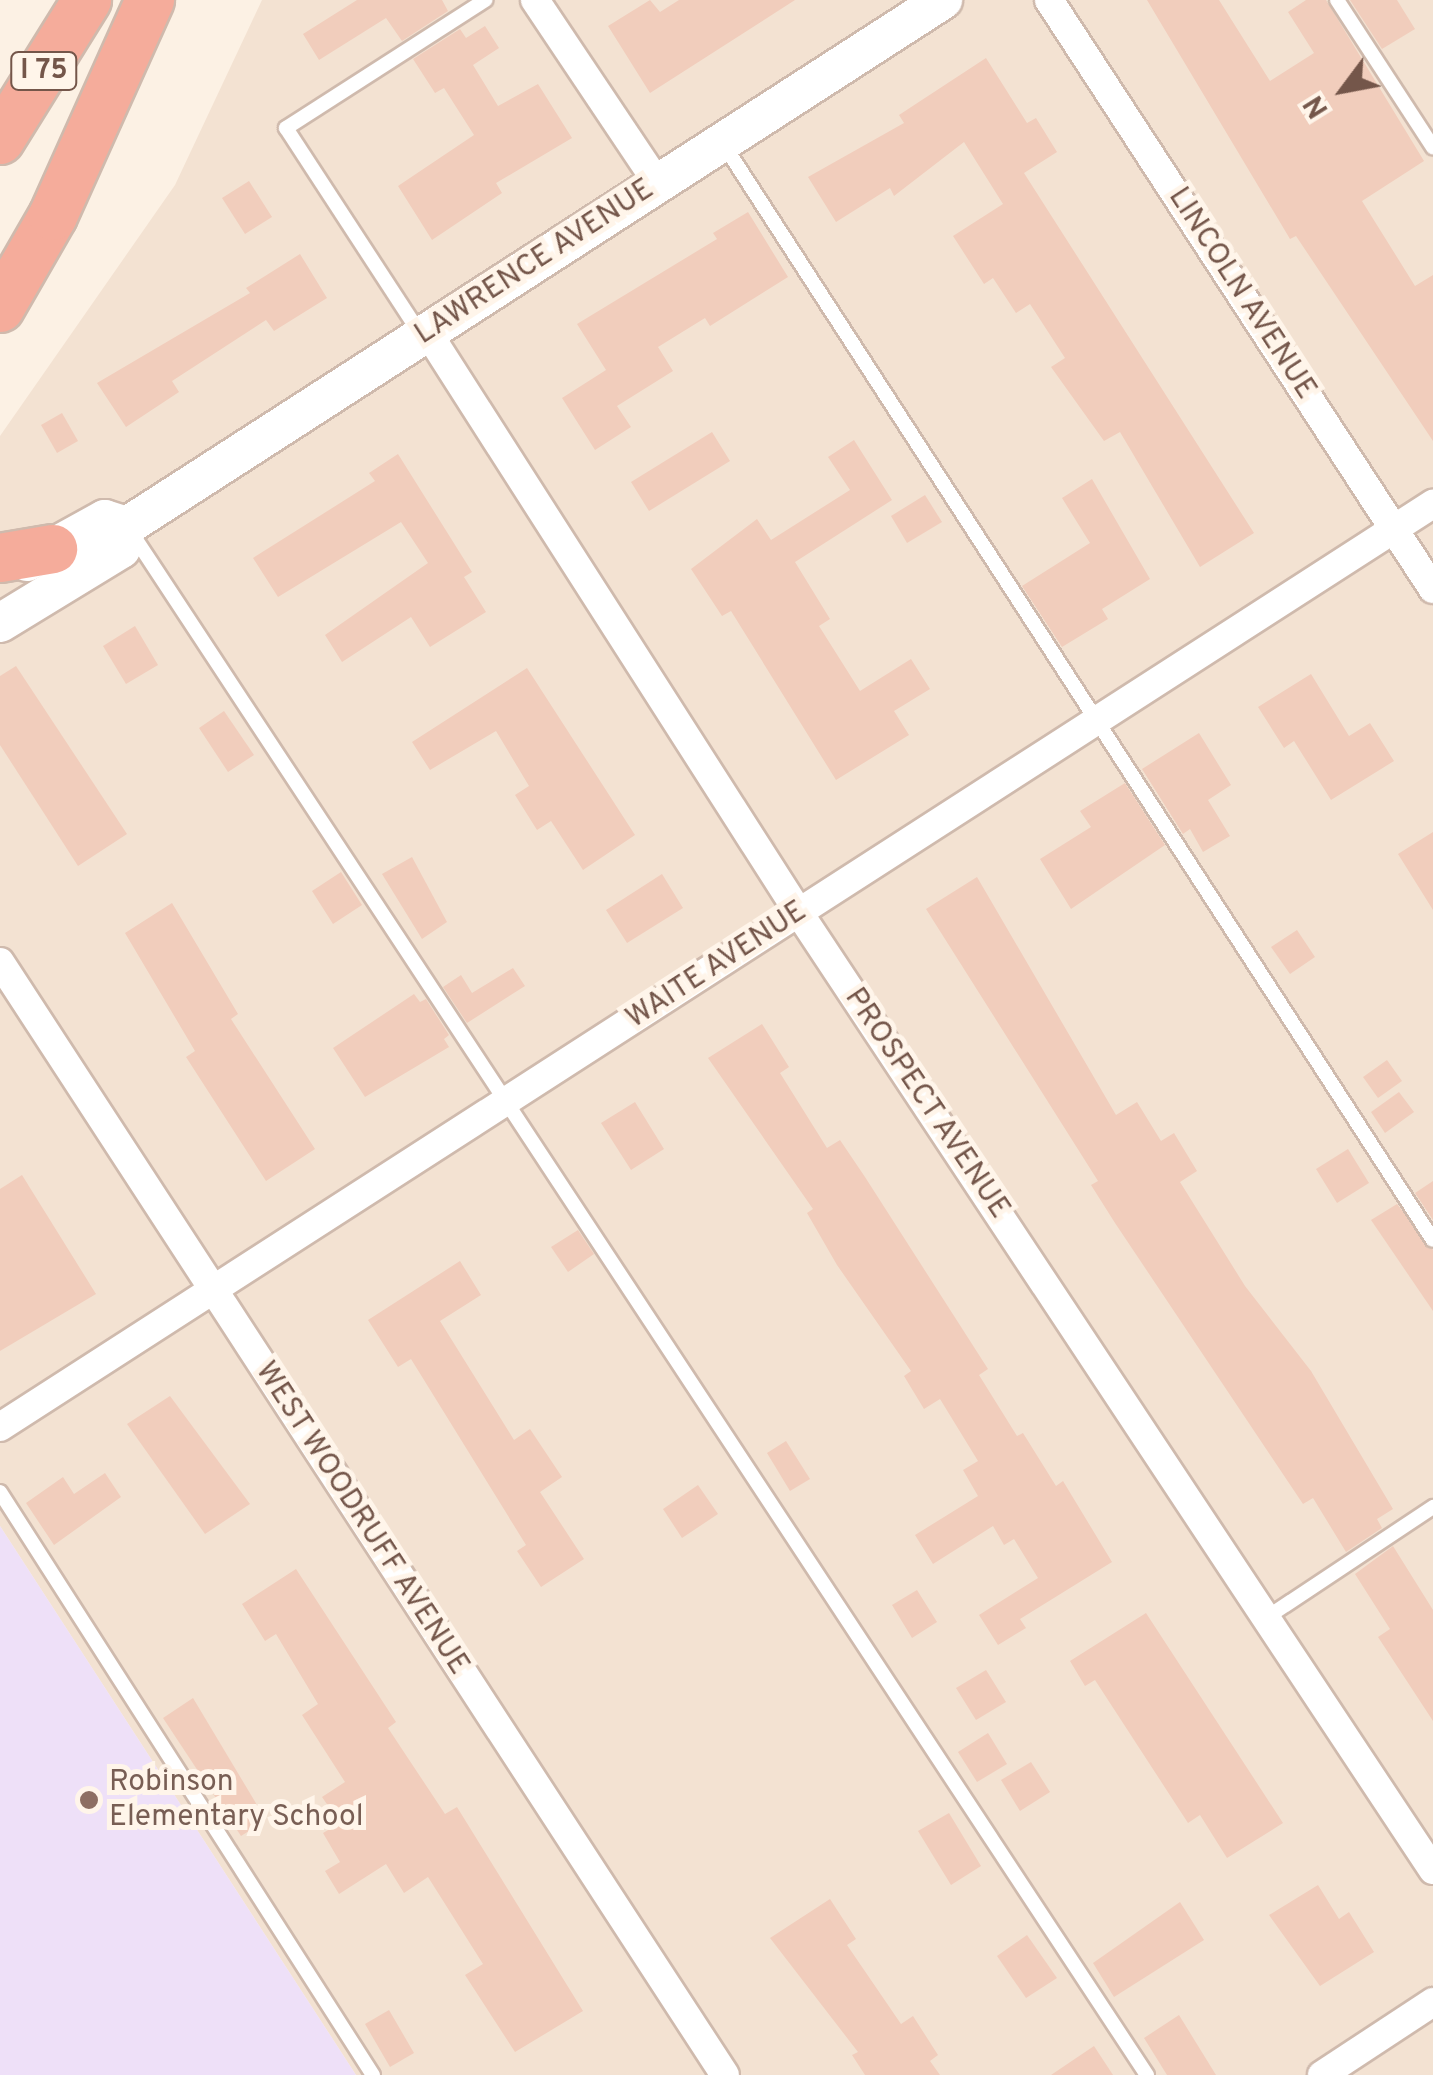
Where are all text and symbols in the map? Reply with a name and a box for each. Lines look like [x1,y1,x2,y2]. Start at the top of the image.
north arrow [1293,40,1393,140]
road number: I 75 [9,48,79,94]
text: N [1297,88,1338,124]
street label: LAWRENCE AVENUE [408,172,662,354]
street label: LINCOLN AVENUE [1159,181,1323,407]
street label: WAITE AVENUE [620,894,814,1038]
street label: PROSPECT AVENUE [835,981,1017,1227]
street label: WEST WOODRUFF AVENUE [245,1354,477,1684]
place label: Robinson Elementary School [109,1765,364,1836]
marker: Robinson Elementary School [78,1789,100,1811]

